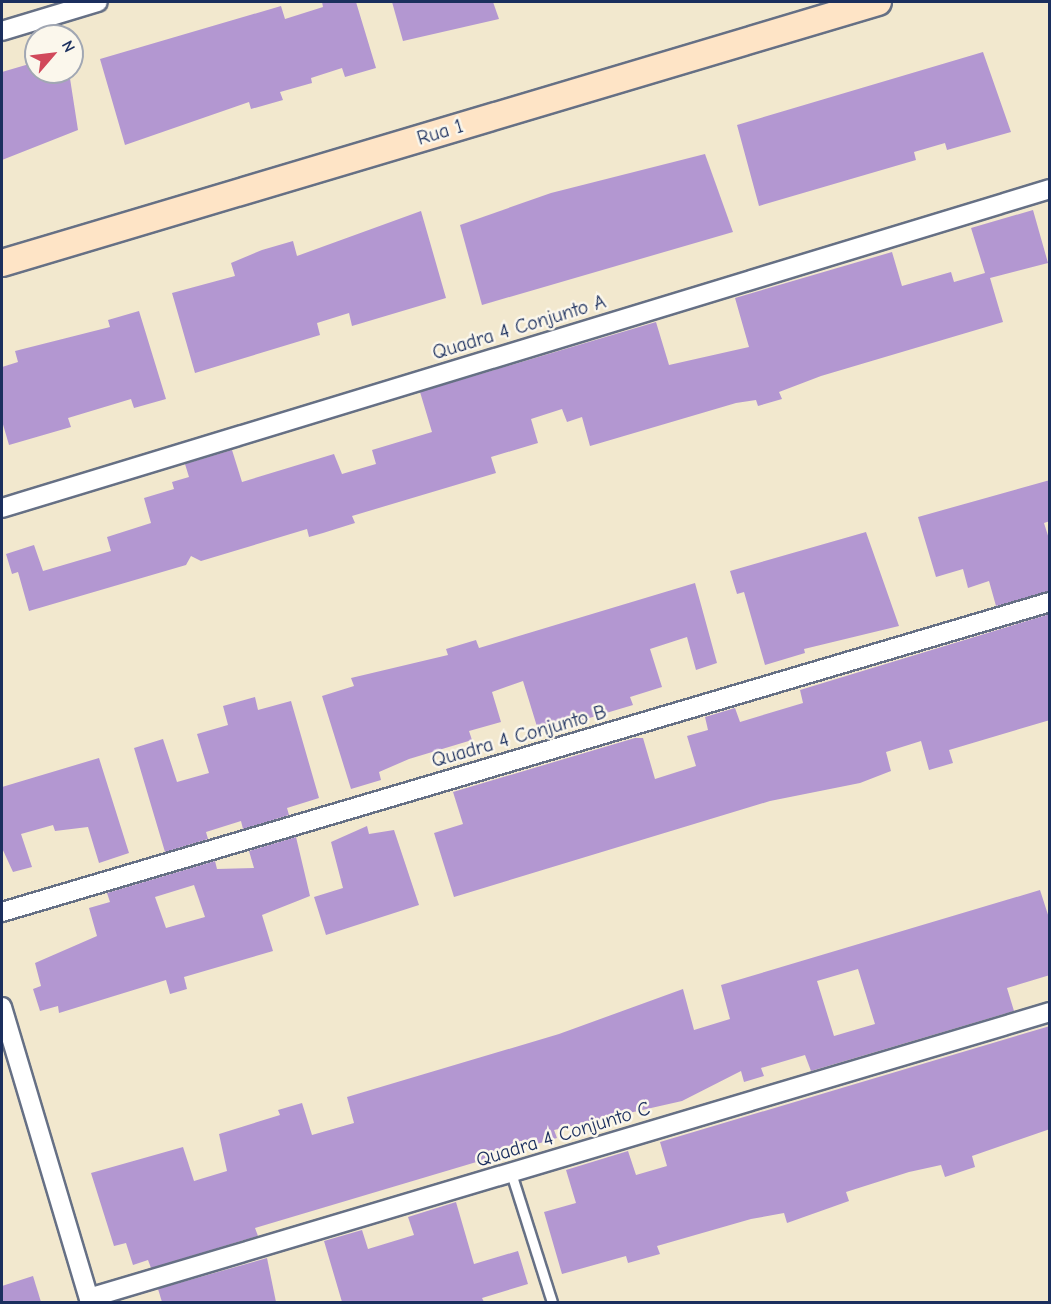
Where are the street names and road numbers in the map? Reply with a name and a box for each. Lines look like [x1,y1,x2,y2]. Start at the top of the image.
street label: Rua 1 [414,114,466,150]
street label: Quadra 4 Conjunto A [429,289,609,365]
street label: Quadra 4 Conjunto B [429,700,609,772]
street label: Quadra 4 Conjunto C [473,1096,653,1172]

